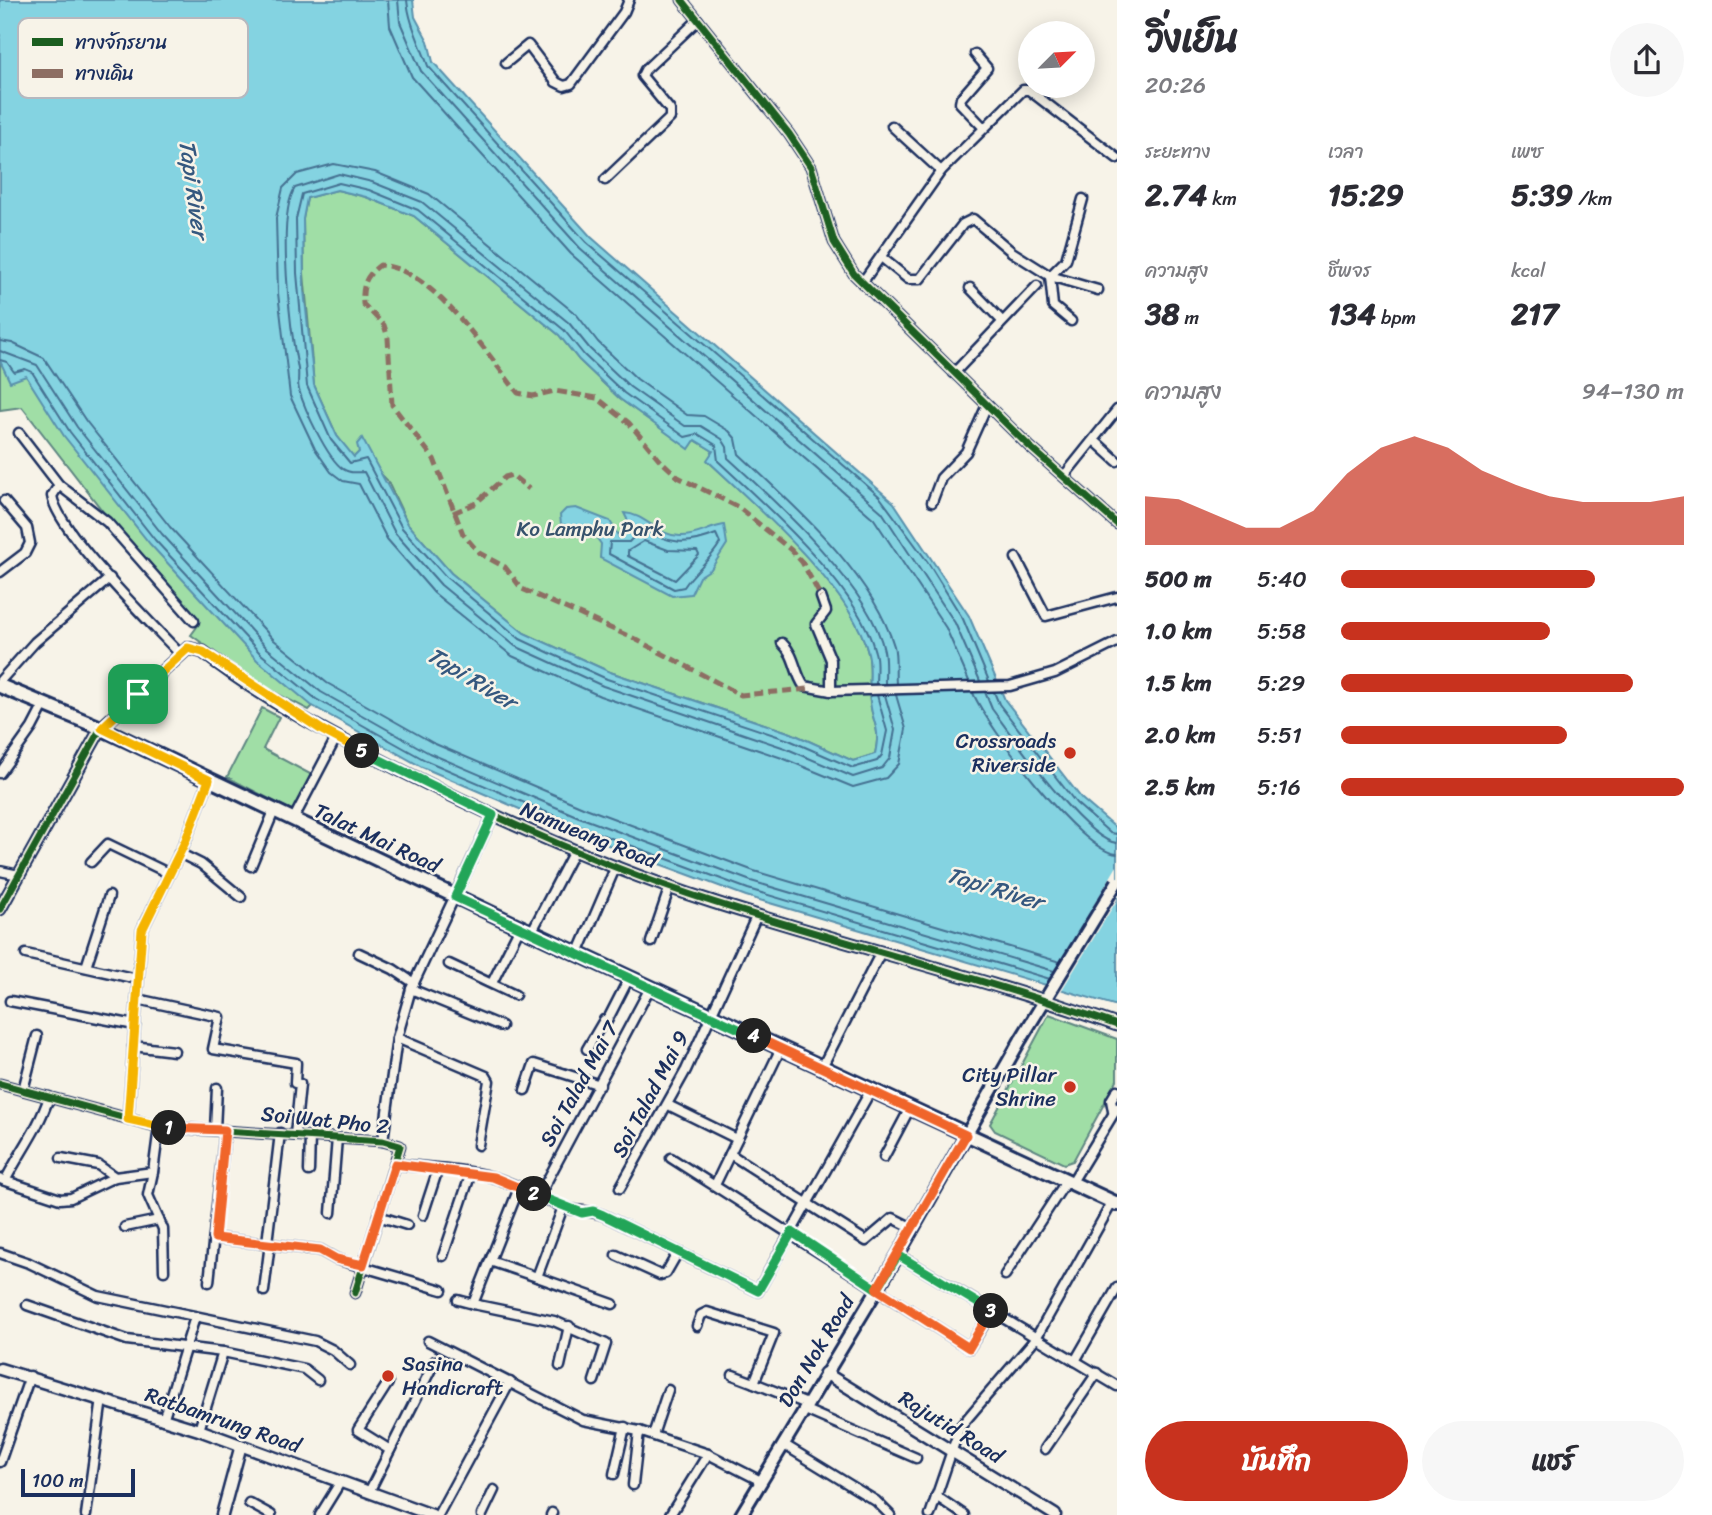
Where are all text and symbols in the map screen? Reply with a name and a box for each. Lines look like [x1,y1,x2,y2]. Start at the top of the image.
text: วิ่งเย็น [1145,5,1239,72]
legend [18,18,248,98]
north arrow [1018,21,1096,98]
map controls [1018,21,1095,98]
button: share [1610,23,1684,97]
text: ทางจักรยาน [75,26,168,59]
text: ทางเดิน [75,57,134,90]
text: 20:26 [1145,65,1206,106]
text: ระยะทาง [1145,135,1210,168]
text: เวลา [1328,135,1364,168]
text: เพซ [1511,135,1542,168]
water label: Tapi River [166,137,221,244]
text: 2.74 [1145,168,1207,222]
text: 15:29 [1328,168,1404,222]
text: 5:39 [1511,168,1573,222]
text: km [1207,182,1237,215]
text: /km [1573,182,1612,215]
text: ความสูง [1145,254,1208,287]
text: ชีพจร [1328,254,1371,287]
text: kcal [1511,254,1546,287]
text: 38 [1145,287,1180,341]
text: 134 [1328,287,1376,341]
text: 217 [1511,287,1558,341]
text: m [1180,301,1199,334]
text: bpm [1376,301,1416,334]
text: ความสูง [1145,371,1221,412]
text: 94–130 m [1582,371,1684,412]
park label: Ko Lamphu Park [516,510,664,548]
text: 500 m [1145,559,1212,600]
text: 5:40 [1257,559,1307,600]
text: 1.0 km [1145,611,1212,652]
text: 5:58 [1257,611,1306,652]
water label: Tapi River [419,635,528,723]
text: 1.5 km [1145,663,1212,704]
text: 5:29 [1257,663,1305,704]
pin [108,664,168,724]
icon: arrive [119,675,157,713]
text: 2.0 km [1145,715,1216,756]
text: 5:51 [1257,715,1302,756]
place label: Crossroads Riverside [956,722,1056,784]
pin: 5 [344,734,380,768]
text: 5 [356,734,367,767]
marker: Crossroads Riverside [1062,745,1078,761]
text: 2.5 km [1145,767,1215,808]
text: 5:16 [1257,767,1301,808]
street label: Namueang Road [514,790,665,881]
street label: Talat Mai Road [307,792,448,885]
water label: Tapi River [942,854,1052,924]
street label: Soi Talad Mai 7 [529,1012,630,1154]
pin: 4 [736,1018,772,1054]
text: 4 [748,1019,759,1052]
street label: Soi Talad Mai 9 [600,1023,700,1165]
place label: City Pillar Shrine [962,1056,1057,1118]
marker: City Pillar Shrine [1062,1079,1078,1095]
street label: Soi Wat Pho 2 [259,1094,391,1146]
pin: 1 [152,1110,186,1146]
text: 1 [164,1111,173,1144]
pin: 2 [516,1176,552,1212]
text: 2 [528,1177,539,1210]
street label: Don Nok Road [767,1285,866,1415]
pin: 3 [974,1294,1009,1328]
text: 3 [985,1294,996,1327]
place label: Sasina Handicraft [402,1345,503,1407]
marker: Sasina Handicraft [380,1368,396,1384]
street label: Ratbamrung Road [140,1376,308,1465]
street label: Rajutid Road [891,1380,1013,1475]
button: บันทึก [1145,1421,1408,1501]
button: แชร์ [1422,1421,1684,1501]
text: 100 m [32,1464,84,1497]
scale bar [21,1466,135,1498]

